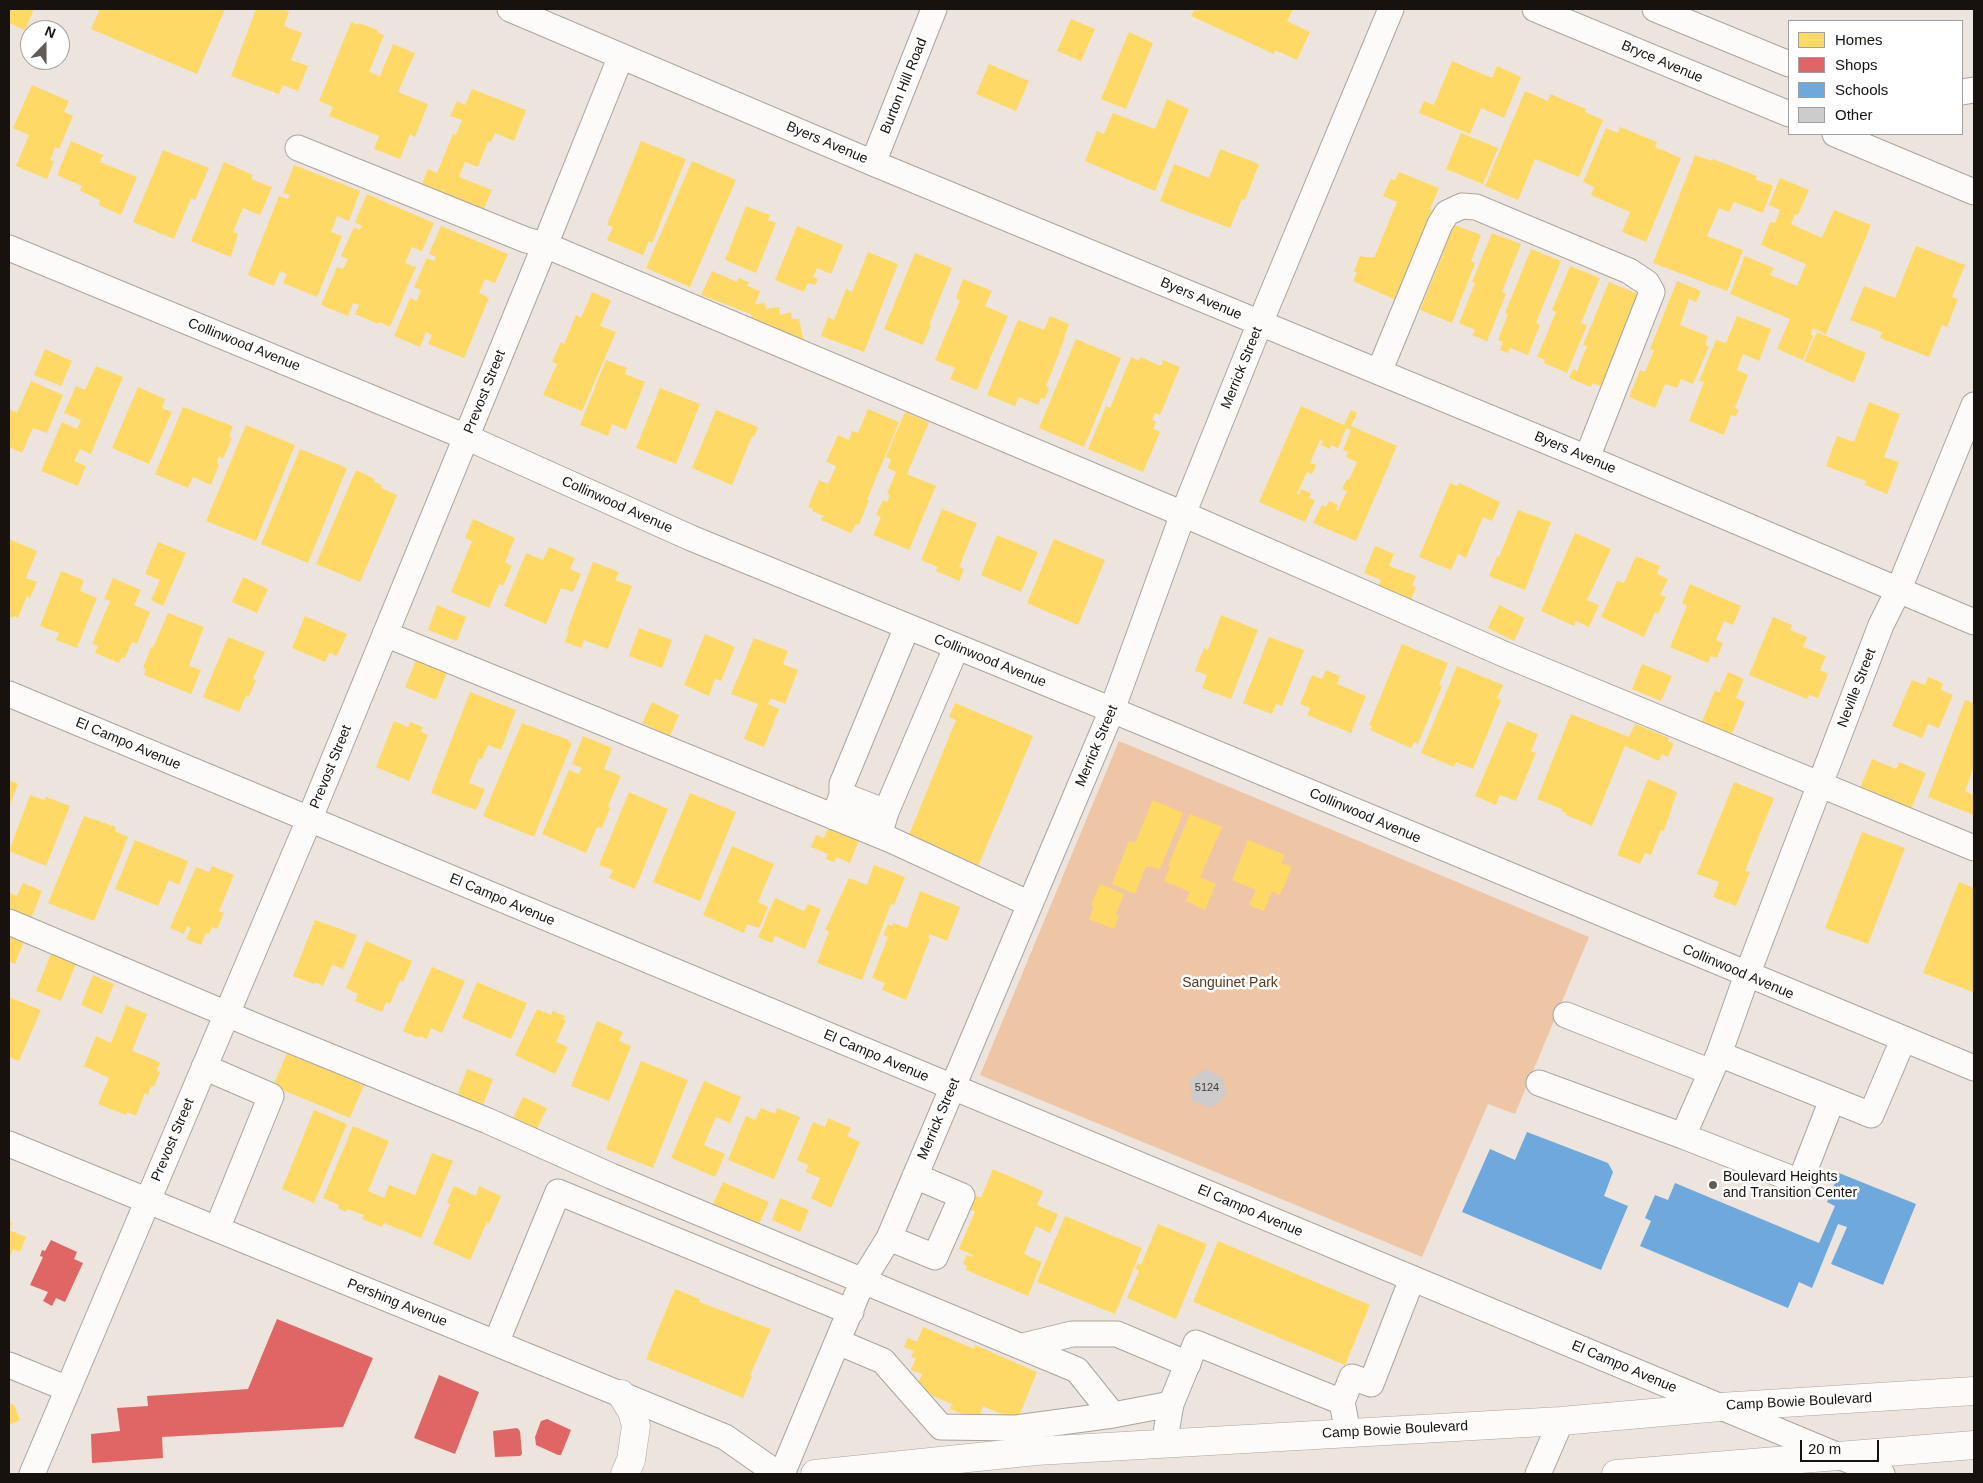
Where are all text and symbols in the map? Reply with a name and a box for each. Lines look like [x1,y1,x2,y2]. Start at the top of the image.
north arrow [20,20,70,70]
legend [1788,20,1963,135]
text: N [43,23,58,41]
text: Homes [1835,31,1883,48]
street label: Burton Hill Road [877,36,931,136]
street label: Bryce Avenue [1619,37,1705,87]
text: Shops [1835,56,1878,73]
text: Schools [1835,81,1888,98]
text: Other [1835,106,1873,123]
street label: Byers Avenue [784,118,870,168]
street label: Byers Avenue [1158,274,1244,324]
street label: Collinwood Avenue [185,315,303,375]
street label: Merrick Street [1218,324,1266,412]
street label: Prevost Street [461,348,509,436]
street label: Byers Avenue [1532,428,1618,478]
street label: Collinwood Avenue [559,473,675,537]
street label: Collinwood Avenue [931,631,1049,691]
street label: Neville Street [1834,646,1880,730]
street label: Merrick Street [1072,703,1122,789]
street label: El Campo Avenue [73,714,183,774]
street label: Prevost Street [307,723,355,811]
street label: Collinwood Avenue [1307,785,1423,847]
street label: El Campo Avenue [447,870,557,930]
street label: Collinwood Avenue [1680,941,1796,1003]
park label: Sanguinet Park [1182,975,1278,991]
street label: El Campo Avenue [821,1026,931,1086]
street label: Merrick Street [914,1076,964,1162]
house number: 5124 [1195,1081,1219,1095]
street label: Prevost Street [148,1096,198,1184]
place label: Boulevard Heights and Transition Center [1723,1169,1857,1202]
marker: Boulevard Heights and Transition Center [1707,1179,1719,1191]
street label: El Campo Avenue [1195,1181,1305,1241]
street label: Pershing Avenue [345,1275,449,1331]
street label: El Campo Avenue [1569,1337,1679,1397]
street label: Camp Bowie Boulevard [1726,1390,1872,1414]
street label: Camp Bowie Boulevard [1322,1418,1468,1442]
scale bar [1803,1430,1882,1462]
text: 20 m [1808,1440,1841,1457]

